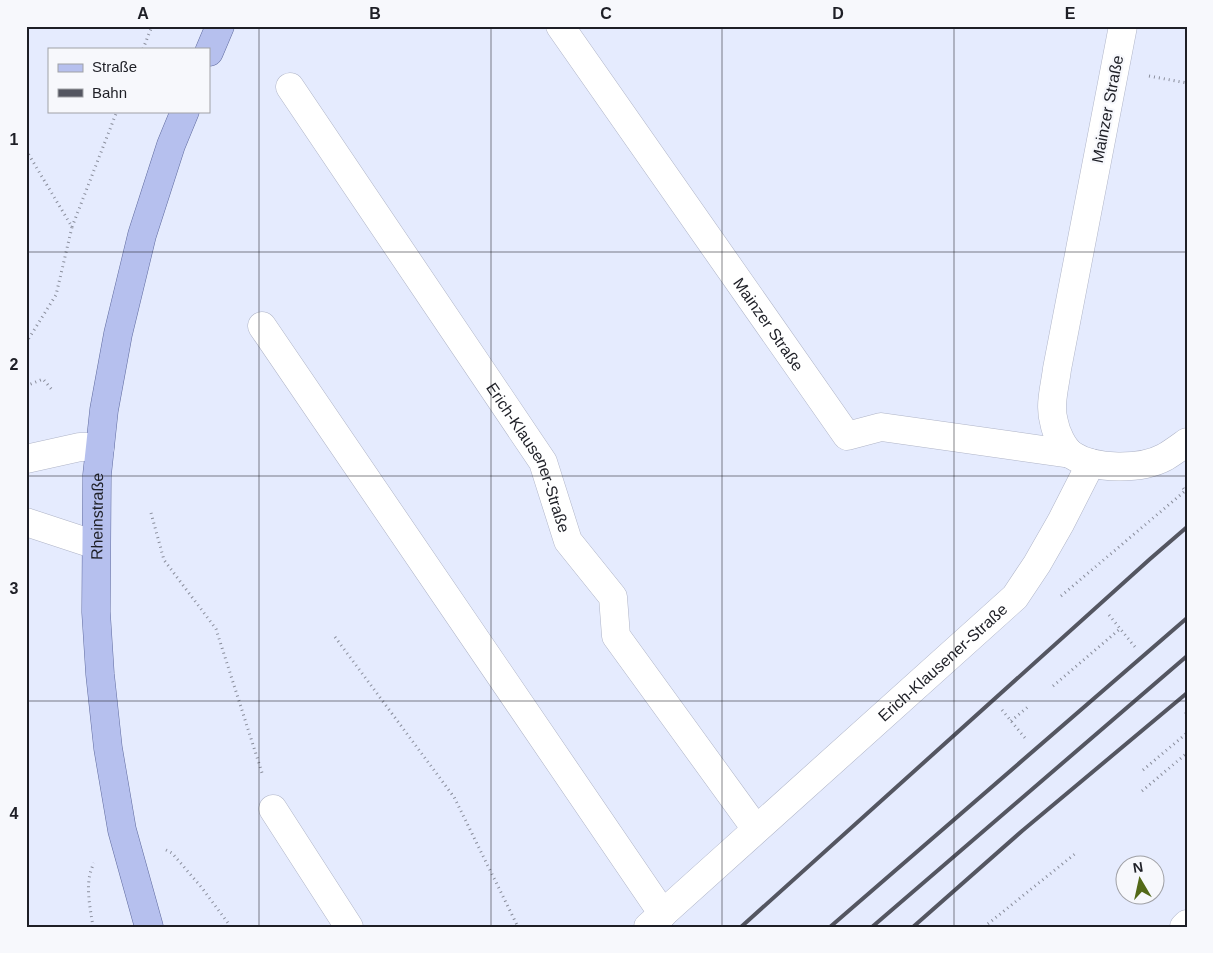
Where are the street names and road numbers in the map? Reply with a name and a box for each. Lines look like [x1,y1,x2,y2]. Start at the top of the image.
street label: Mainzer Straße [1089,54,1126,164]
street label: Mainzer Straße [730,275,807,374]
street label: Erich-Klausener-Straße [483,380,573,535]
street label: Rheinstraße [88,473,106,560]
street label: Erich-Klausener-Straße [875,600,1011,725]

